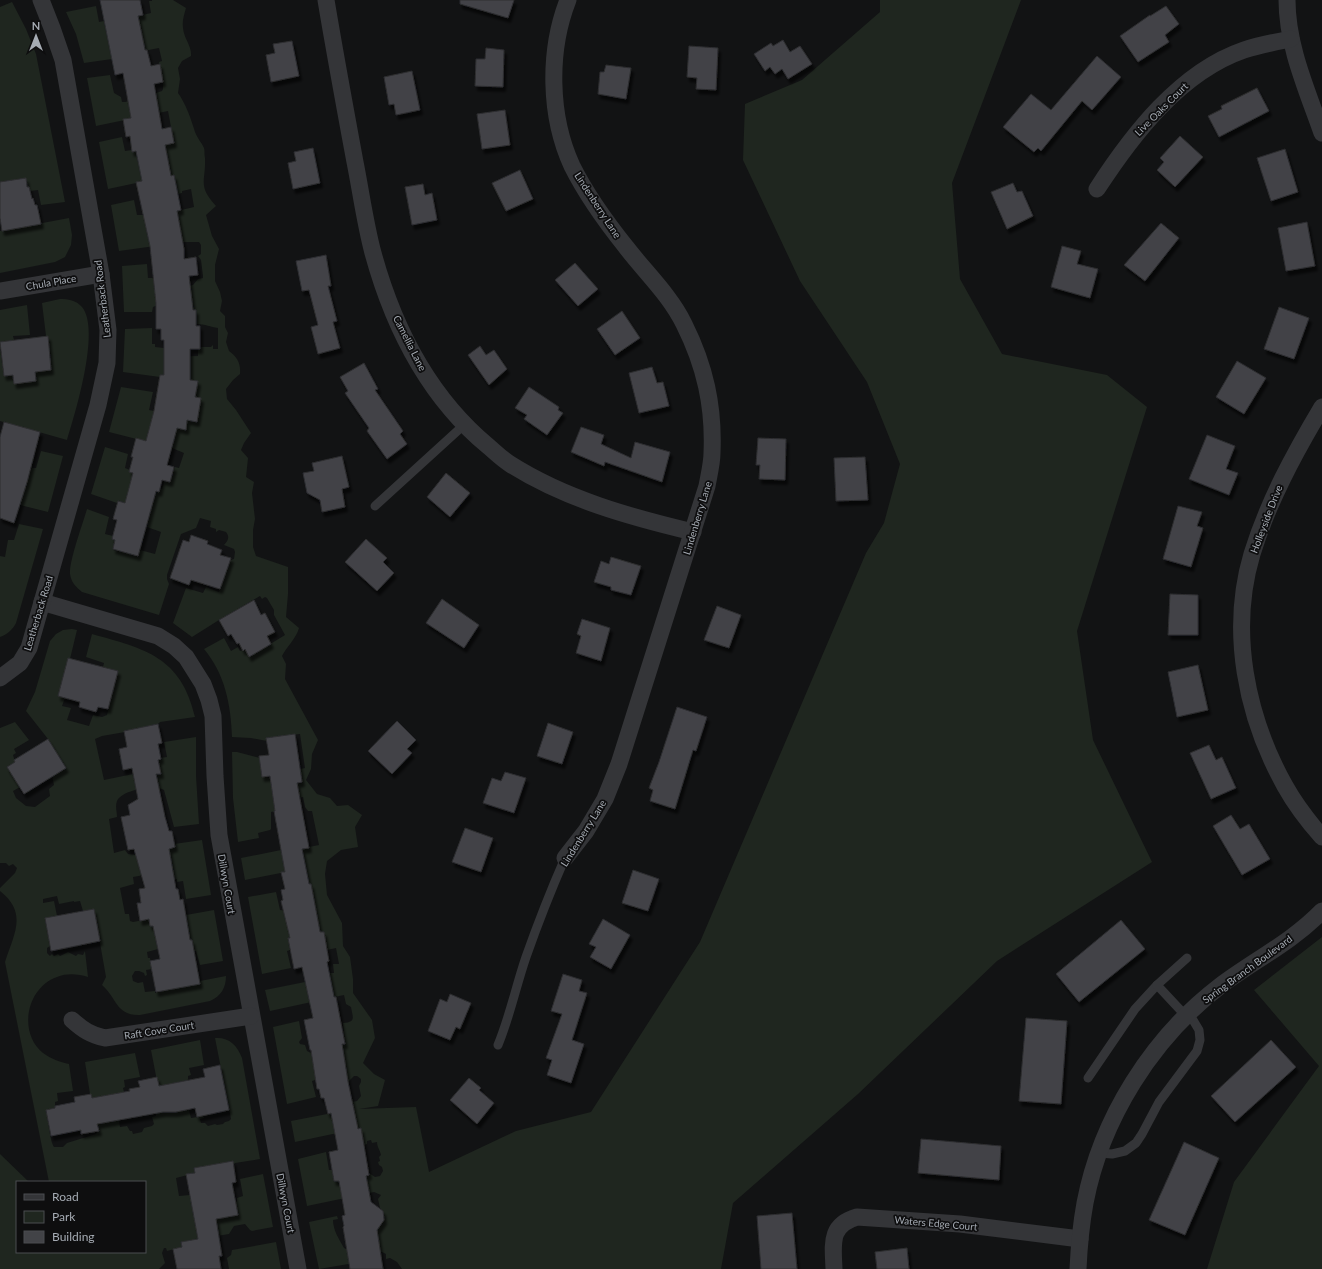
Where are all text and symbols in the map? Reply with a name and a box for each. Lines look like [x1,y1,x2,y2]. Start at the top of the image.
north arrow [16,16,56,56]
text: N [32,19,40,32]
street label: Live Oaks Court [1132,80,1190,138]
street label: Lindenberry Lane [572,170,624,240]
street label: Leatherback Road [91,259,113,339]
street label: Chula Place [25,272,77,292]
street label: Camellia Lane [391,313,429,373]
street label: Lindenberry Lane [680,480,714,556]
street label: Holleyside Drive [1247,483,1285,555]
street label: Leatherback Road [21,574,55,652]
street label: Lindenberry Lane [558,798,608,868]
street label: Dillwyn Court [216,853,238,915]
street label: Spring Branch Boulevard [1200,932,1294,1006]
street label: Raft Cove Court [123,1018,195,1041]
street label: Dillwyn Court [274,1172,298,1234]
legend [16,1181,146,1253]
text: Road [52,1189,79,1204]
text: Park [52,1209,76,1224]
street label: Waters Edge Court [894,1213,978,1233]
text: Building [52,1229,95,1244]

